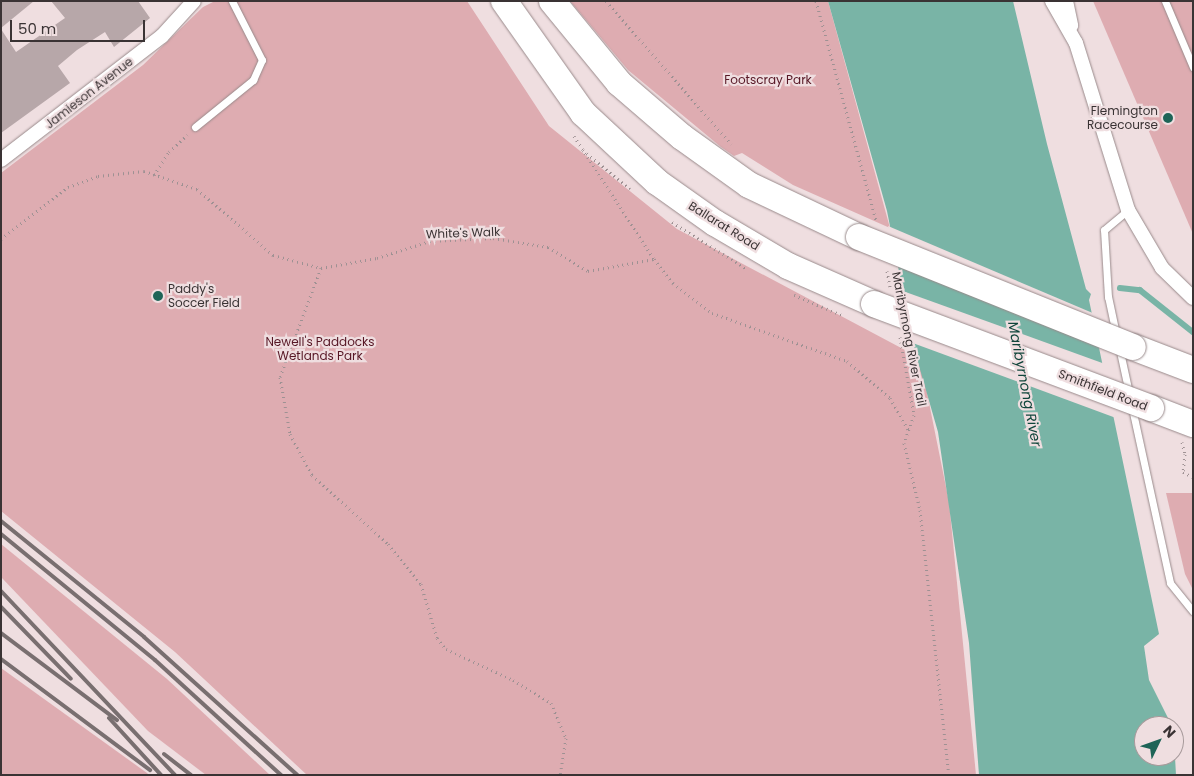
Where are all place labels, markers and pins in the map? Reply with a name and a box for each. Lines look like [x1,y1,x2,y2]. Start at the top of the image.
place label: Flemington Racecourse [1087,104,1158,132]
marker: Flemington Racecourse [1162,112,1174,124]
place label: Paddy's Soccer Field [168,282,240,310]
marker: Paddy's Soccer Field [152,290,164,302]

